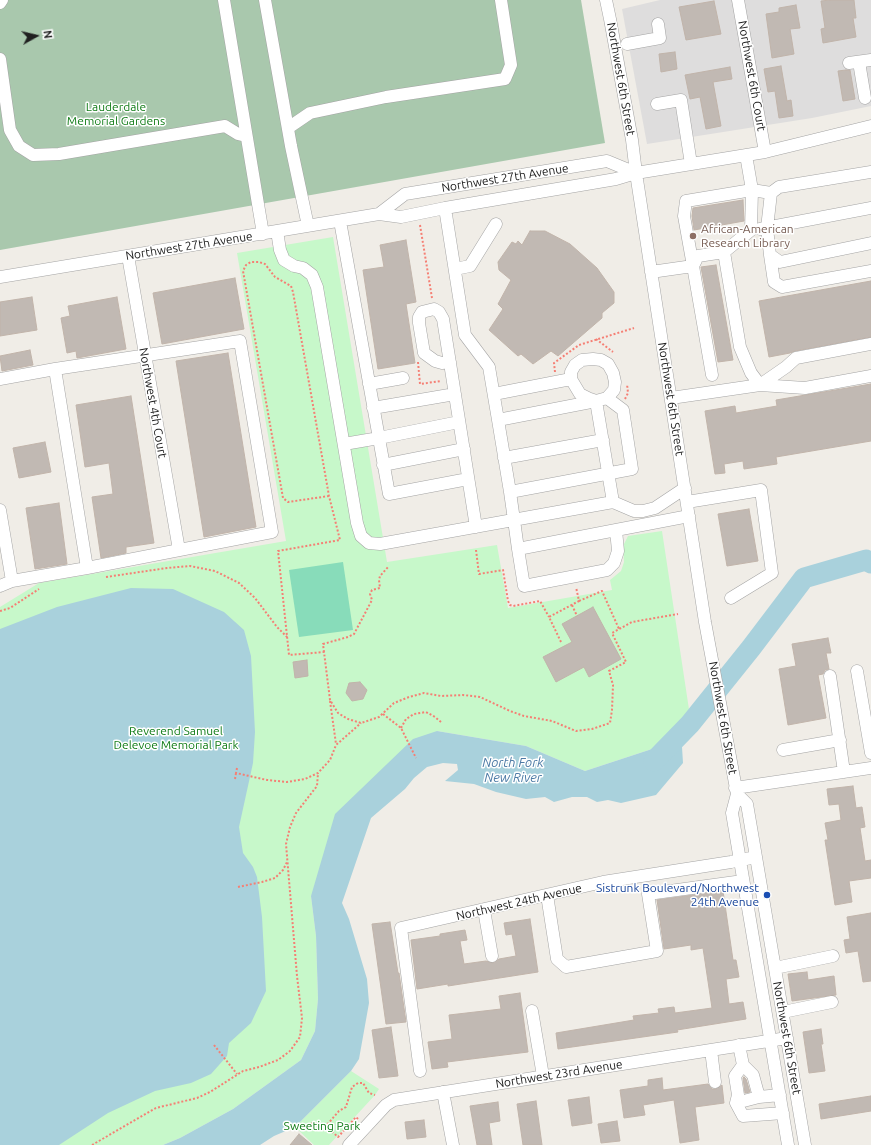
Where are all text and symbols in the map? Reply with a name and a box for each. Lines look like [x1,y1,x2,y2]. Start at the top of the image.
north arrow [16,16,56,56]
street label: Northwest 6th Court [735,20,769,132]
street label: Northwest 6th Street [604,21,638,137]
text: N [41,29,54,39]
park label: Lauderdale Memorial Gardens [67,100,165,128]
street label: Northwest 27th Avenue [440,161,570,195]
place label: African-American Research Library [701,222,794,250]
street label: Northwest 27th Avenue [124,229,254,263]
marker: African-American Research Library [688,231,698,241]
street label: Northwest 6th Street [655,341,687,457]
street label: Northwest 4th Court [136,347,170,459]
street label: Northwest 6th Street [706,660,740,776]
park label: Reverend Samuel Delevoe Memorial Park [114,724,238,752]
water label: North Fork New River [482,755,544,786]
street label: Northwest 24th Avenue [455,881,583,923]
place label: Sistrunk Boulevard/Northwest 24th Avenue [596,881,759,909]
marker: Sistrunk Boulevard/Northwest 24th Avenue [762,890,772,900]
street label: Northwest 6th Street [770,980,804,1096]
street label: Northwest 23rd Avenue [494,1057,624,1091]
park label: Sweeting Park [284,1119,360,1133]

